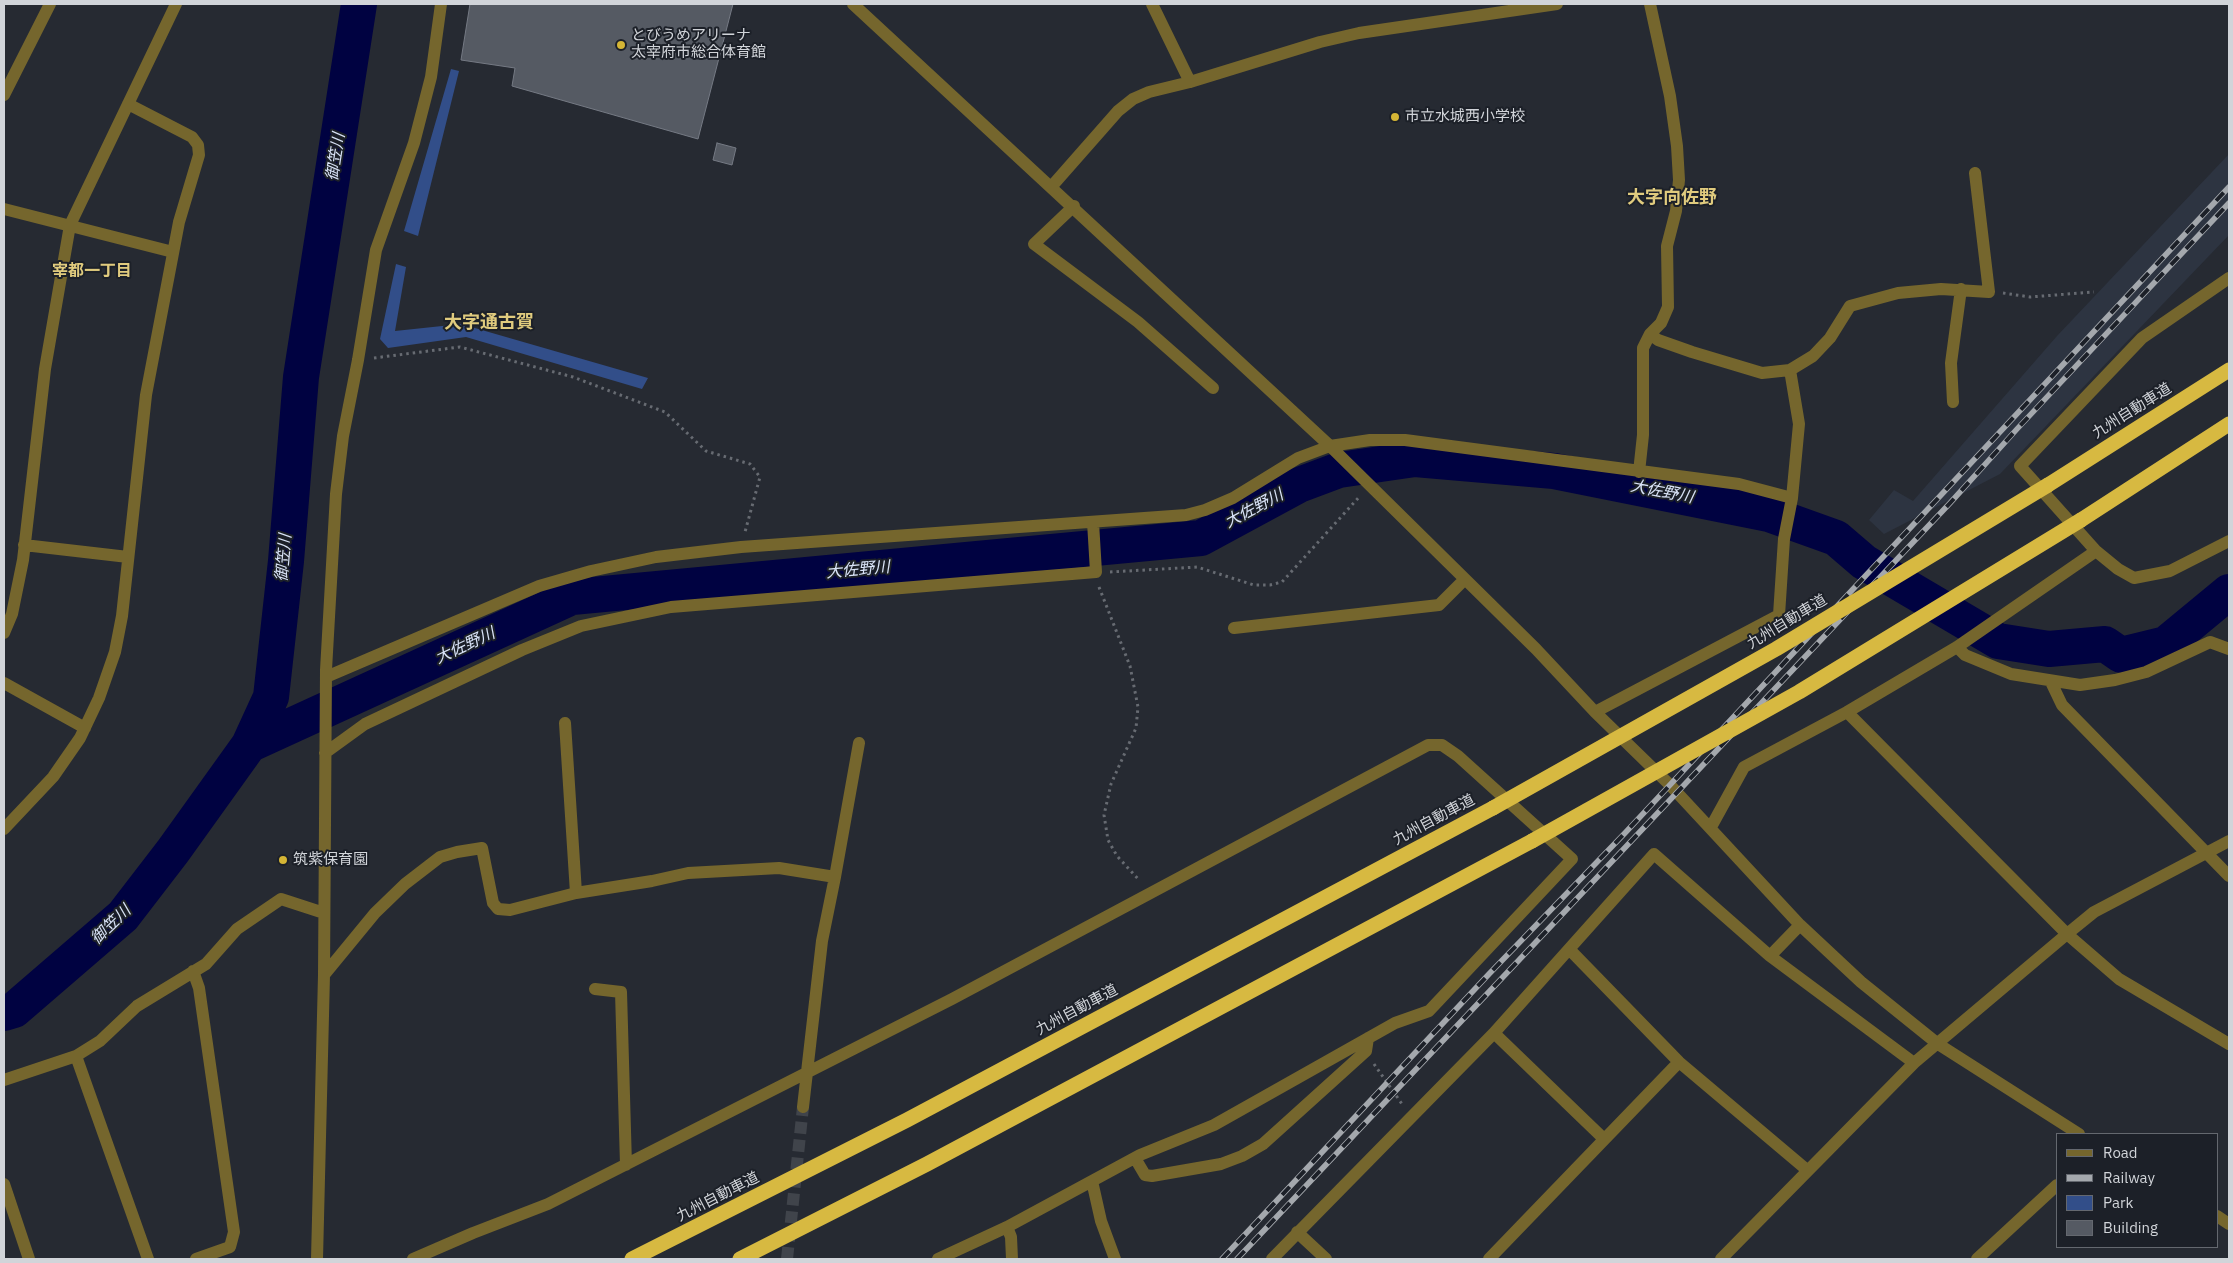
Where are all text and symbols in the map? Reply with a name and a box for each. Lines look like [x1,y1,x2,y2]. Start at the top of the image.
place label: とびうめアリーナ 太宰府市総合体育館 [631,27,766,62]
marker: とびうめアリーナ 太宰府市総合体育館 [615,39,627,51]
place label: 市立水城西小学校 [1405,108,1525,126]
marker: 市立水城西小学校 [1389,111,1401,123]
water label: 御笠川 [323,132,349,182]
district label: 大字向佐野 [1627,187,1717,209]
district label: 宰都一丁目 [52,261,132,281]
district label: 大字通古賀 [444,312,534,334]
street label: 九州自動車道 [2089,380,2175,442]
water label: 大佐野川 [1629,476,1695,508]
water label: 大佐野川 [1221,486,1287,532]
water label: 御笠川 [272,533,296,583]
water label: 大佐野川 [825,558,891,582]
street label: 九州自動車道 [1744,591,1830,653]
water label: 大佐野川 [432,624,498,668]
street label: 九州自動車道 [1390,791,1478,849]
place label: 筑紫保育園 [293,851,368,869]
marker: 筑紫保育園 [277,854,289,866]
water label: 御笠川 [87,901,135,949]
street label: 九州自動車道 [1033,981,1121,1039]
legend [2056,1133,2218,1248]
text: Road [2103,1143,2138,1162]
text: Railway [2103,1168,2155,1187]
street label: 九州自動車道 [674,1169,762,1225]
text: Park [2103,1193,2133,1212]
text: Building [2103,1218,2158,1237]

